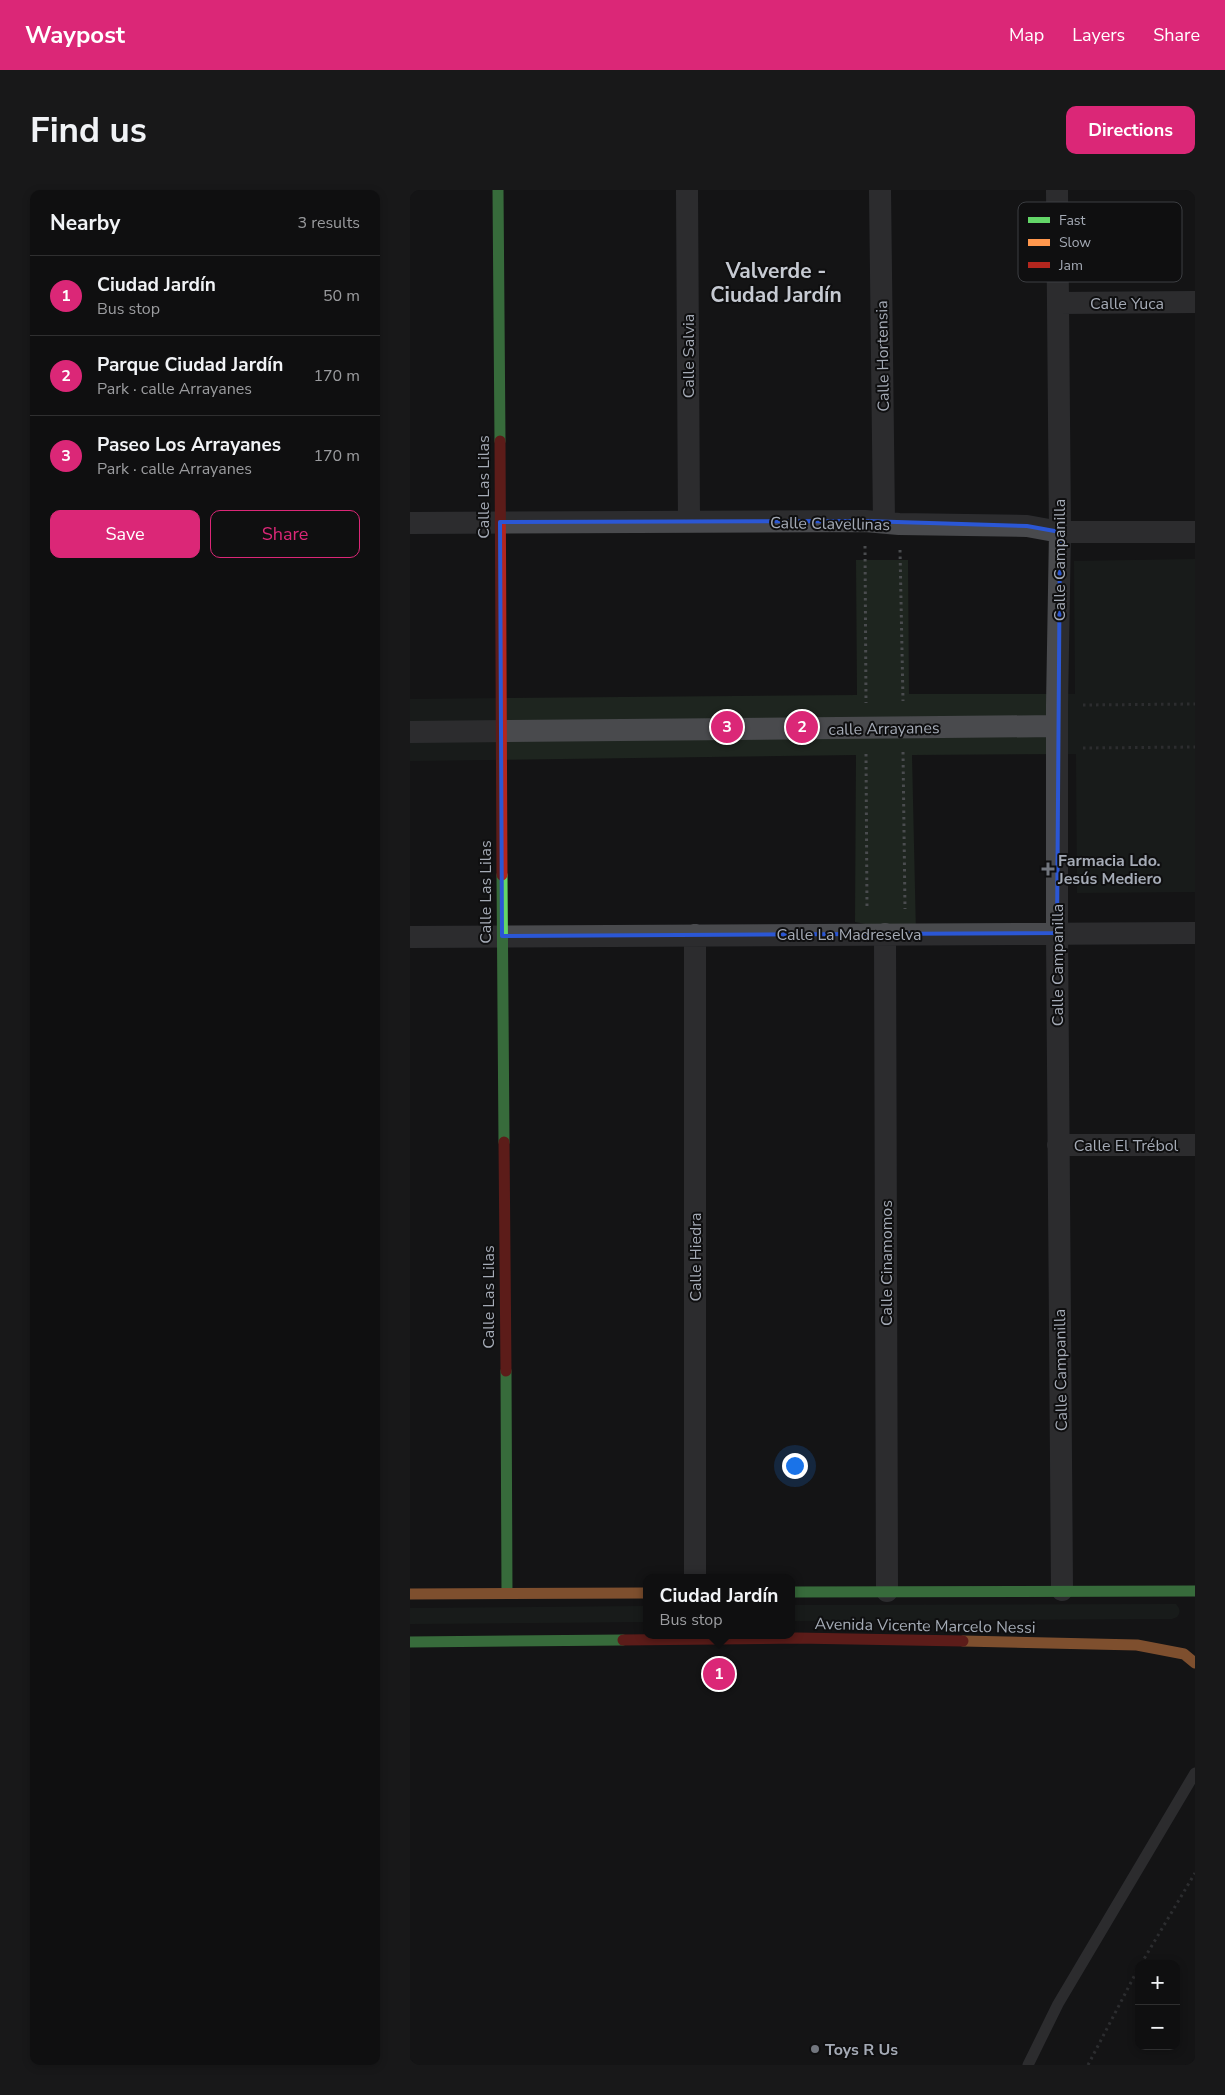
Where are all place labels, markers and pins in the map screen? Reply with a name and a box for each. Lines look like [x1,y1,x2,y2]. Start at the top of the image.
pin: 3 [711,708,743,746]
pin: 2 [786,708,818,746]
place label: Farmacia Ldo. Jesús Mediero [1057,850,1162,890]
marker: Farmacia Ldo. Jesús Mediero [1042,863,1054,875]
pin: 1 [703,1655,735,1693]
place label: Toys R Us [825,2039,898,2061]
marker: Toys R Us [809,2043,821,2055]

